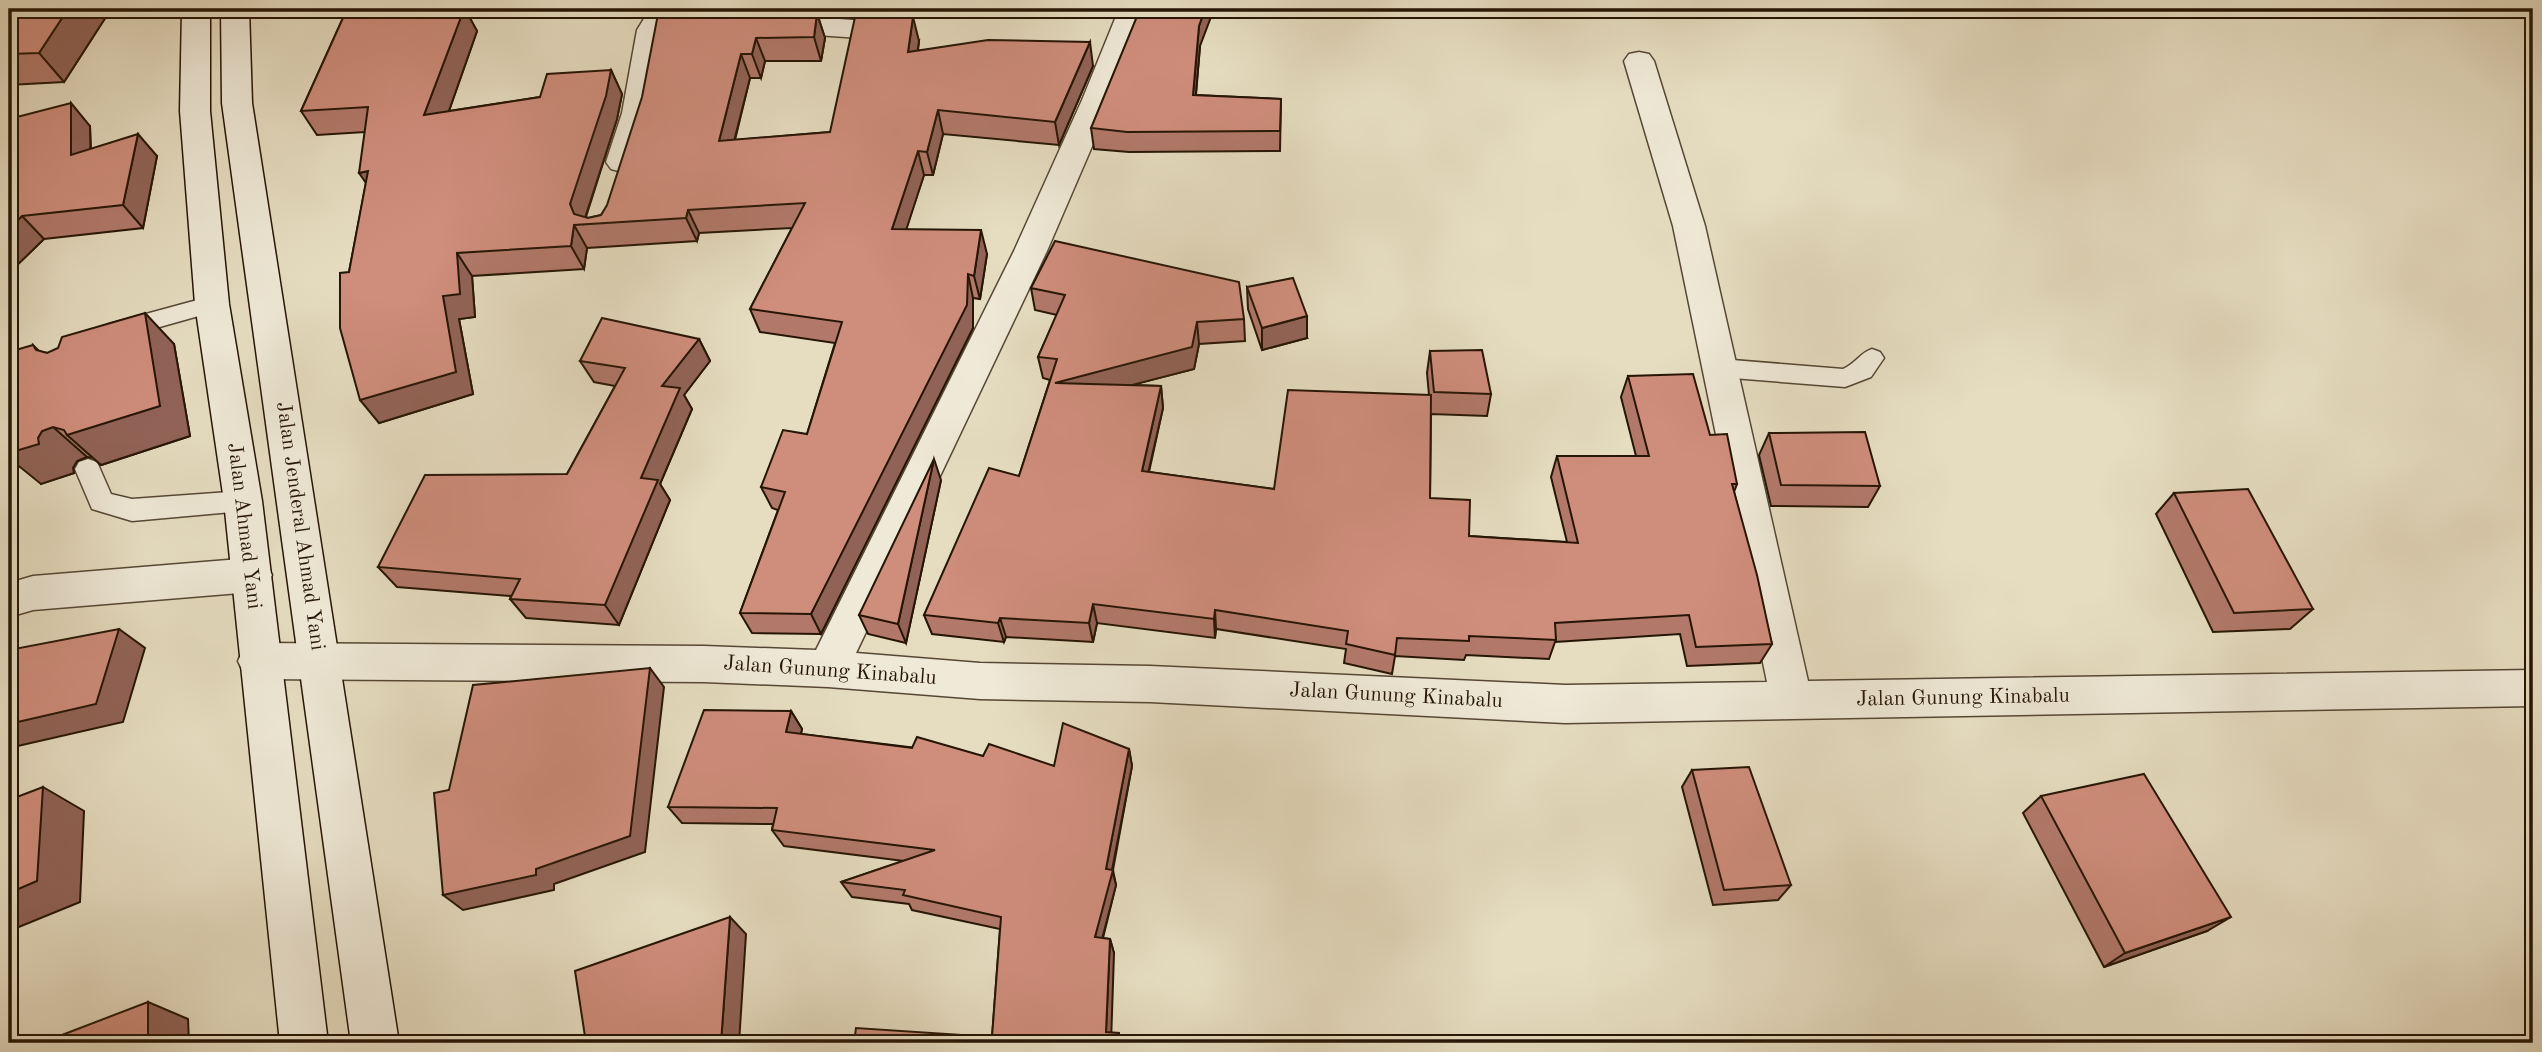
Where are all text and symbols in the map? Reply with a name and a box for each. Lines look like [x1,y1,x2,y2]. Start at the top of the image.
street label: Jalan Jenderal Ahmad Yani [272,400,328,652]
street label: Jalan Ahmad Yani [223,442,265,610]
street label: Jalan Gunung Kinabalu [723,653,937,689]
street label: Jalan Gunung Kinabalu [1289,680,1503,712]
street label: Jalan Gunung Kinabalu [1856,686,2070,710]

